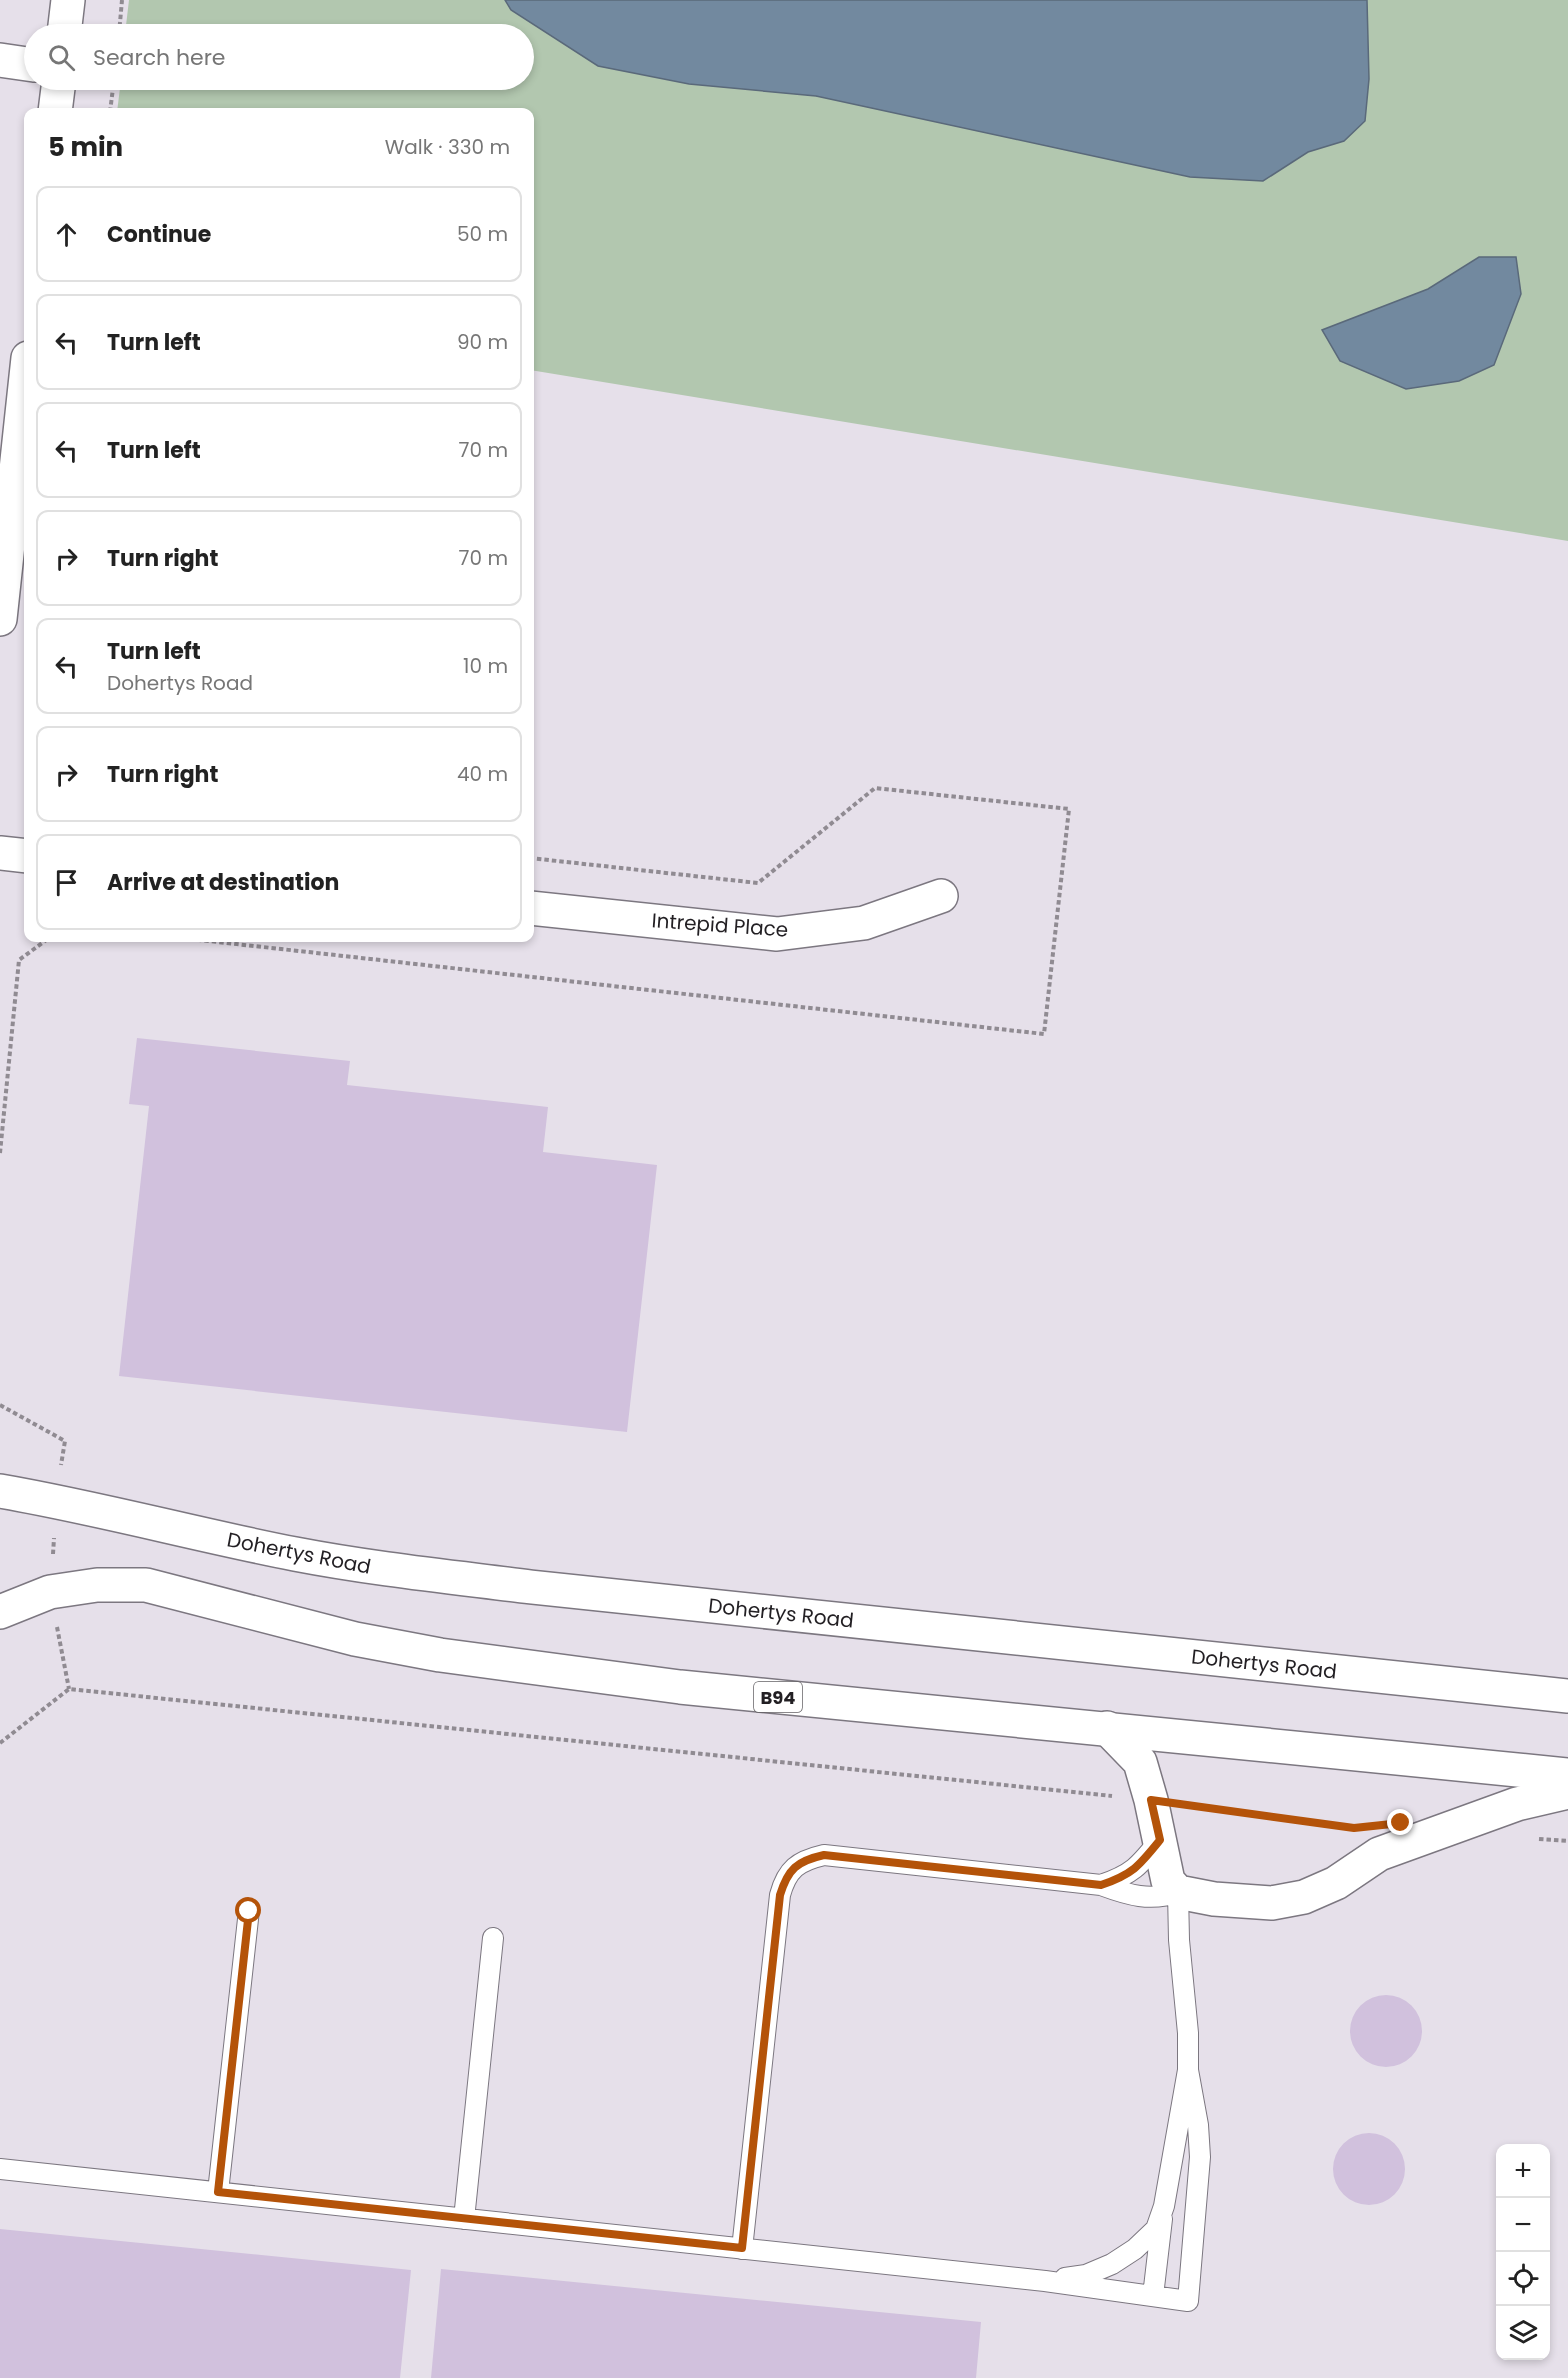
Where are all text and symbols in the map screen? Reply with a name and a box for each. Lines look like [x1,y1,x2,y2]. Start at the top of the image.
search box [24,24,534,90]
icon: search [45,41,78,74]
text: Search here [93,42,226,73]
text: 5 min [48,129,123,165]
text: Walk · 330 m [385,133,510,161]
icon: ahead [50,218,83,251]
text: Continue [107,219,211,250]
text: 50 m [457,220,508,248]
icon: left [50,326,83,359]
text: Turn left [107,327,201,358]
text: 90 m [457,328,508,356]
icon: left [50,434,83,467]
text: Turn left [107,435,201,466]
text: 70 m [459,436,508,464]
icon: right [50,542,83,575]
text: Turn right [107,543,218,574]
text: 70 m [459,544,508,572]
text: Turn left [107,636,201,667]
icon: left [50,650,83,683]
text: 10 m [463,652,508,680]
text: Dohertys Road [107,669,253,697]
icon: right [50,758,83,791]
text: Turn right [107,759,218,790]
text: 40 m [457,760,508,788]
icon: arrive [50,866,83,899]
text: Arrive at destination [107,867,339,898]
street label: Intrepid Place [651,906,789,944]
street label: Dohertys Road [225,1525,373,1581]
street label: Dohertys Road [707,1591,855,1635]
street label: Dohertys Road [1190,1642,1338,1686]
road number: B94 [754,1682,802,1712]
route end [1387,1809,1413,1835]
route start [235,1897,261,1923]
map controls [1496,2144,1550,2360]
button: + [1496,2144,1550,2198]
button: − [1496,2198,1550,2252]
button: locate [1496,2252,1550,2306]
button: layers [1496,2306,1550,2360]

